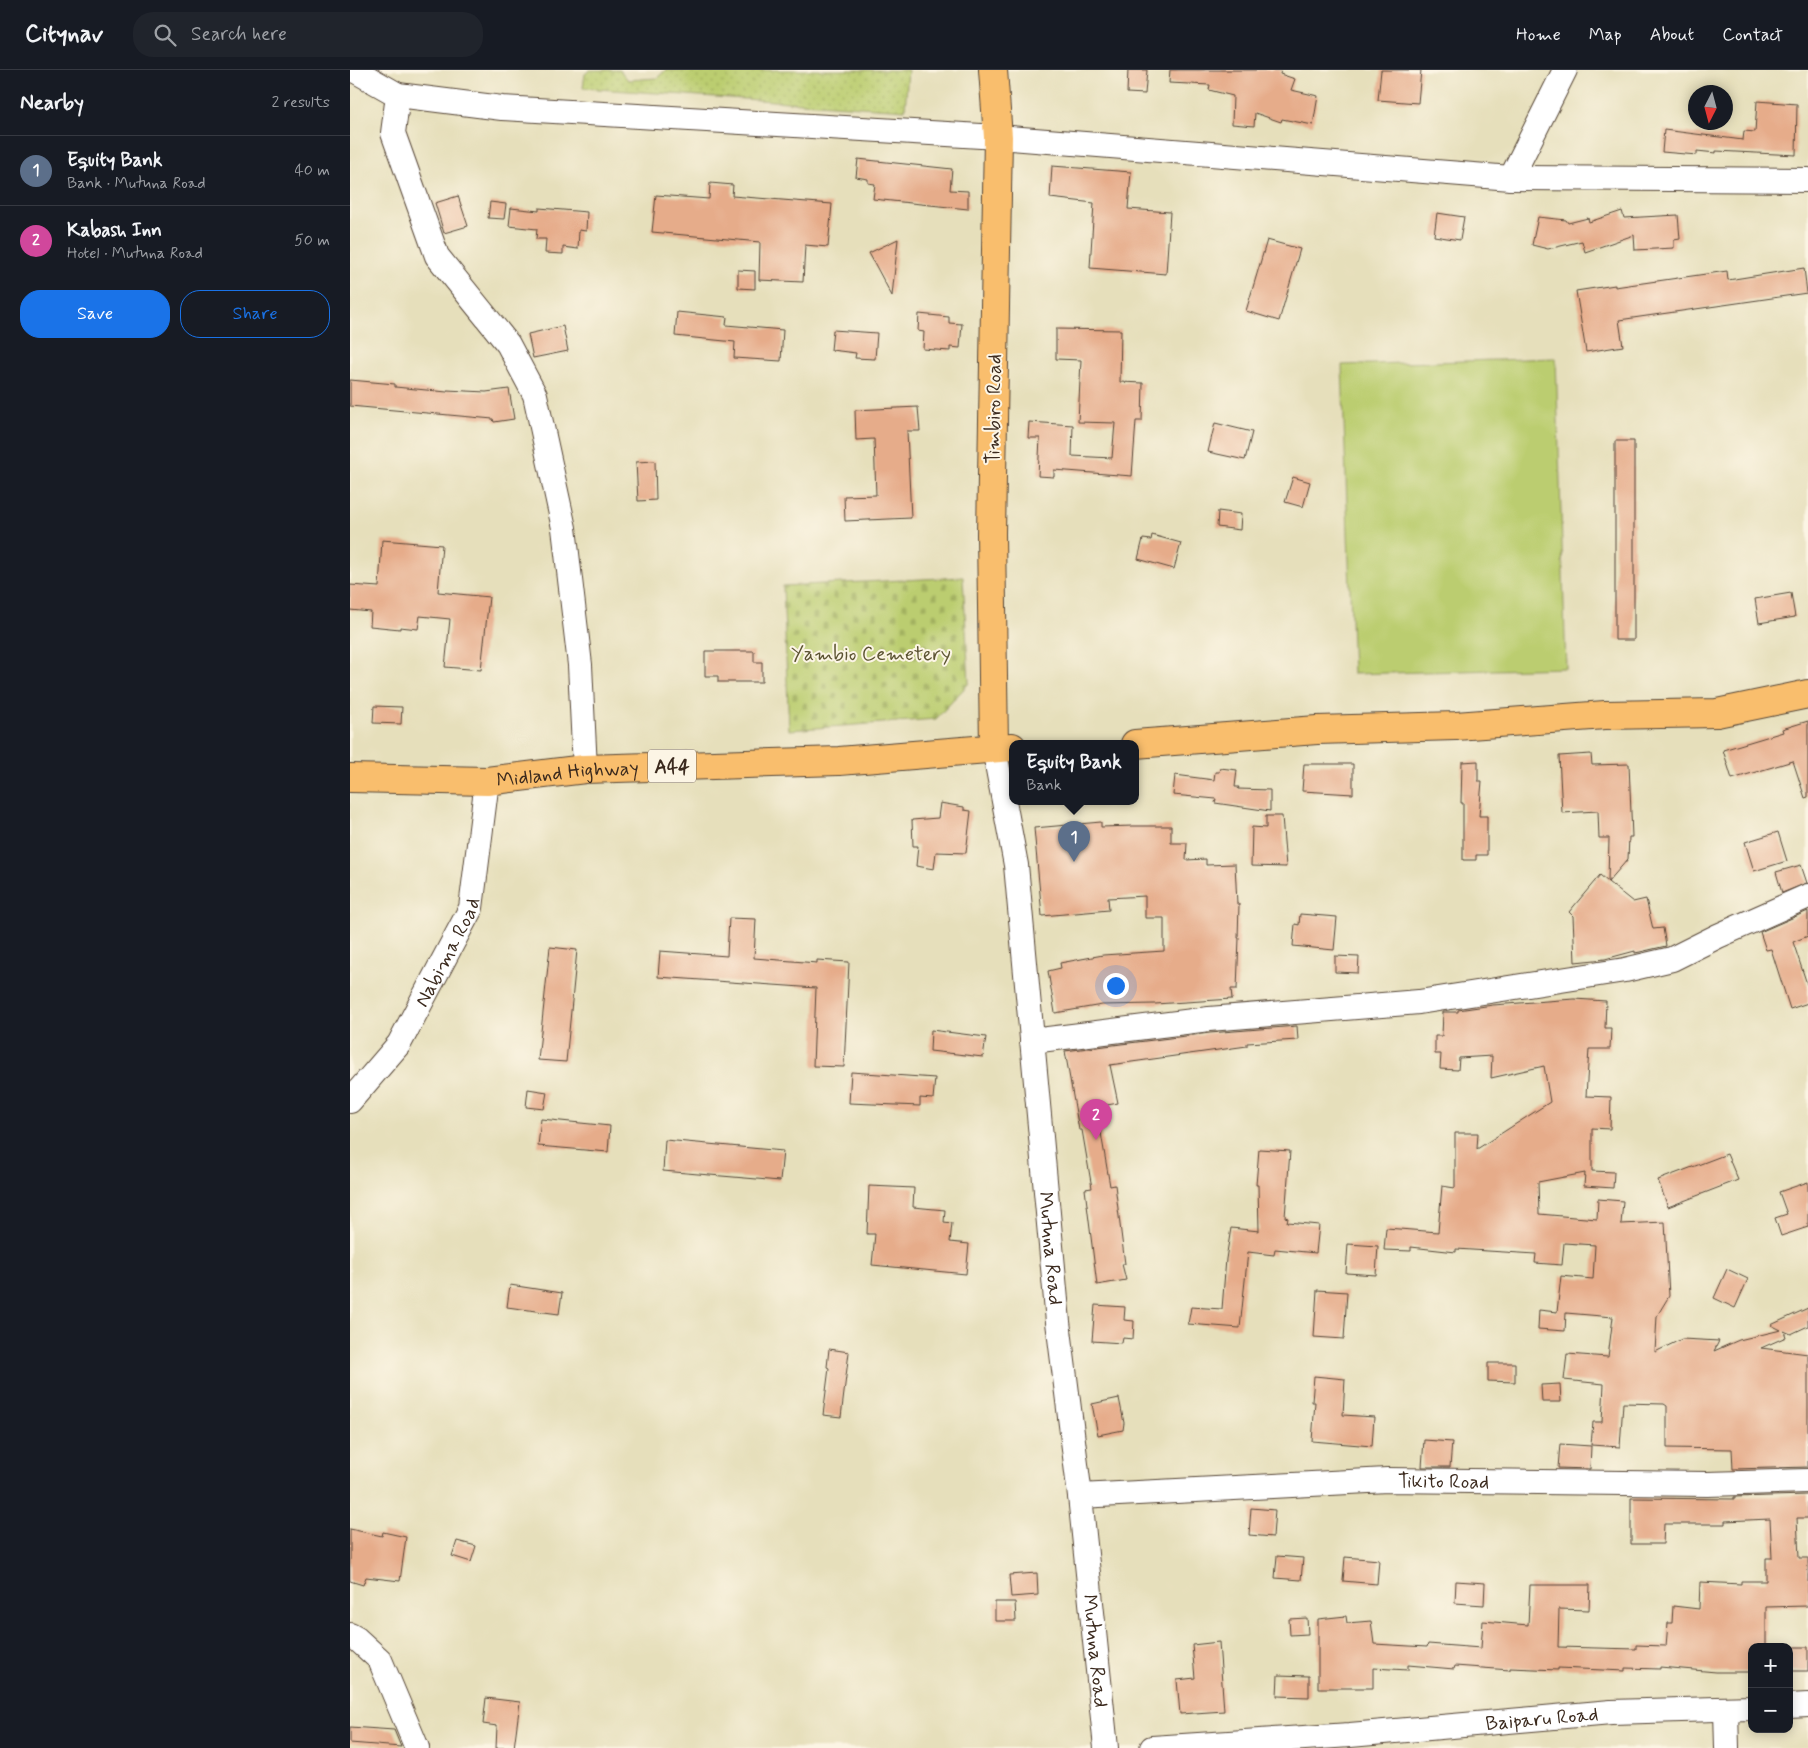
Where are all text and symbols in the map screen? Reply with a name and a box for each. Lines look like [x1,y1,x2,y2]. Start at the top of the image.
search box [133,12,483,57]
text: Citynav [25,19,103,50]
icon: search [151,21,179,49]
text: Search here [191,22,287,47]
text: Home [1516,23,1561,47]
text: Map [1589,23,1622,47]
text: About [1650,23,1694,47]
text: Contact [1722,23,1783,47]
north arrow [1688,85,1733,130]
text: Nearby [20,89,84,117]
text: 2 results [272,92,330,113]
text: Equity Bank [67,148,162,173]
text: 1 [32,160,40,181]
text: 40 m [294,160,330,181]
text: Bank · Mutuna Road [67,173,206,194]
text: Kabash Inn [67,218,162,243]
text: 2 [32,230,40,251]
text: 50 m [294,230,330,251]
text: Hotel · Mutuna Road [67,243,203,264]
button: Save [20,290,170,338]
button: Share [180,290,330,338]
street label: Timbiro Road [980,354,1009,464]
park label: Yambio Cemetery [791,641,951,668]
popup [1009,740,1139,805]
road number: A44 [648,749,696,782]
text: Equity Bank [1026,750,1122,775]
street label: Midland Highway [495,755,639,795]
text: Bank [1026,775,1062,796]
pin: 1 [1058,821,1090,862]
street label: Nabima Road [409,897,487,1012]
your location [1103,973,1129,999]
pin: 2 [1080,1099,1112,1140]
street label: Mutuna Road [1031,1191,1068,1306]
street label: Tikito Road [1398,1468,1489,1496]
street label: Mutuna Road [1075,1593,1114,1709]
map controls [1748,1643,1793,1733]
button: + [1748,1643,1793,1688]
button: − [1748,1688,1793,1733]
street label: Baiparu Road [1484,1701,1600,1738]

